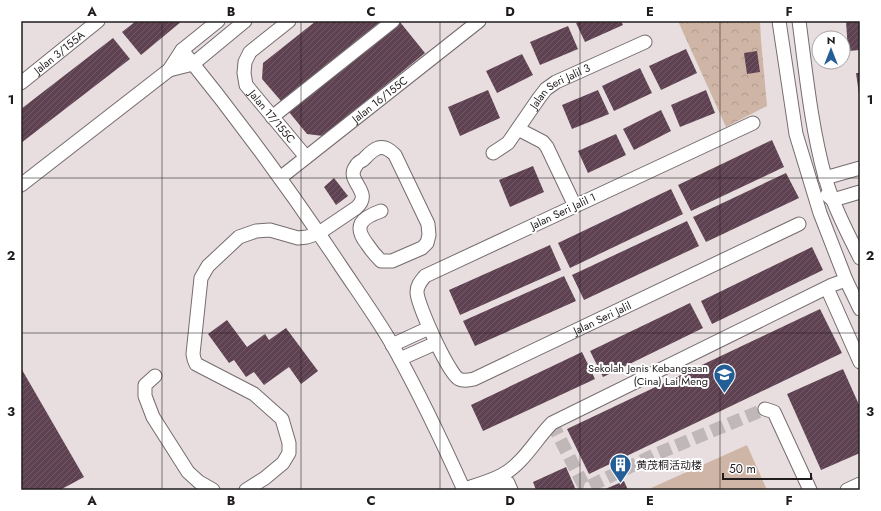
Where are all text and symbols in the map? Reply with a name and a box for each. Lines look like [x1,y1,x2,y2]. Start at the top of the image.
text: A [86,2,97,21]
text: B [227,2,236,21]
text: C [366,2,376,21]
text: D [505,2,515,21]
text: E [646,2,654,21]
text: F [785,2,793,21]
street label: Jalan 3/155A [29,26,89,79]
north arrow [811,30,851,70]
text: N [827,32,835,48]
street label: Jalan Seri Jalil 3 [525,60,593,114]
street label: Jalan 16/155C [347,72,411,128]
street label: Jalan 17/155C [244,85,299,146]
text: 1 [8,90,14,109]
text: 1 [867,90,873,109]
street label: Jalan Seri Jalil 1 [526,189,598,234]
text: 2 [7,246,15,265]
text: 2 [866,246,874,265]
street label: Jalan Seri Jalil [569,297,634,339]
place label: Sekolah Jenis Kebangsaan (Cina) Lai Meng [588,360,708,389]
school or university icon: Sekolah Jenis Kebangsaan (Cina) Lai Meng [711,361,737,394]
text: 3 [7,402,15,421]
text: 3 [866,402,874,421]
building icon: 黄茂桐活动楼 [607,452,633,485]
scale bar [723,455,811,481]
place label: 黄茂桐活动楼 [636,457,702,473]
text: 50 m [729,460,756,478]
text: A [86,491,97,510]
text: B [227,491,236,510]
text: C [366,491,376,510]
text: D [505,491,515,510]
text: E [646,491,654,510]
text: F [785,491,793,510]

